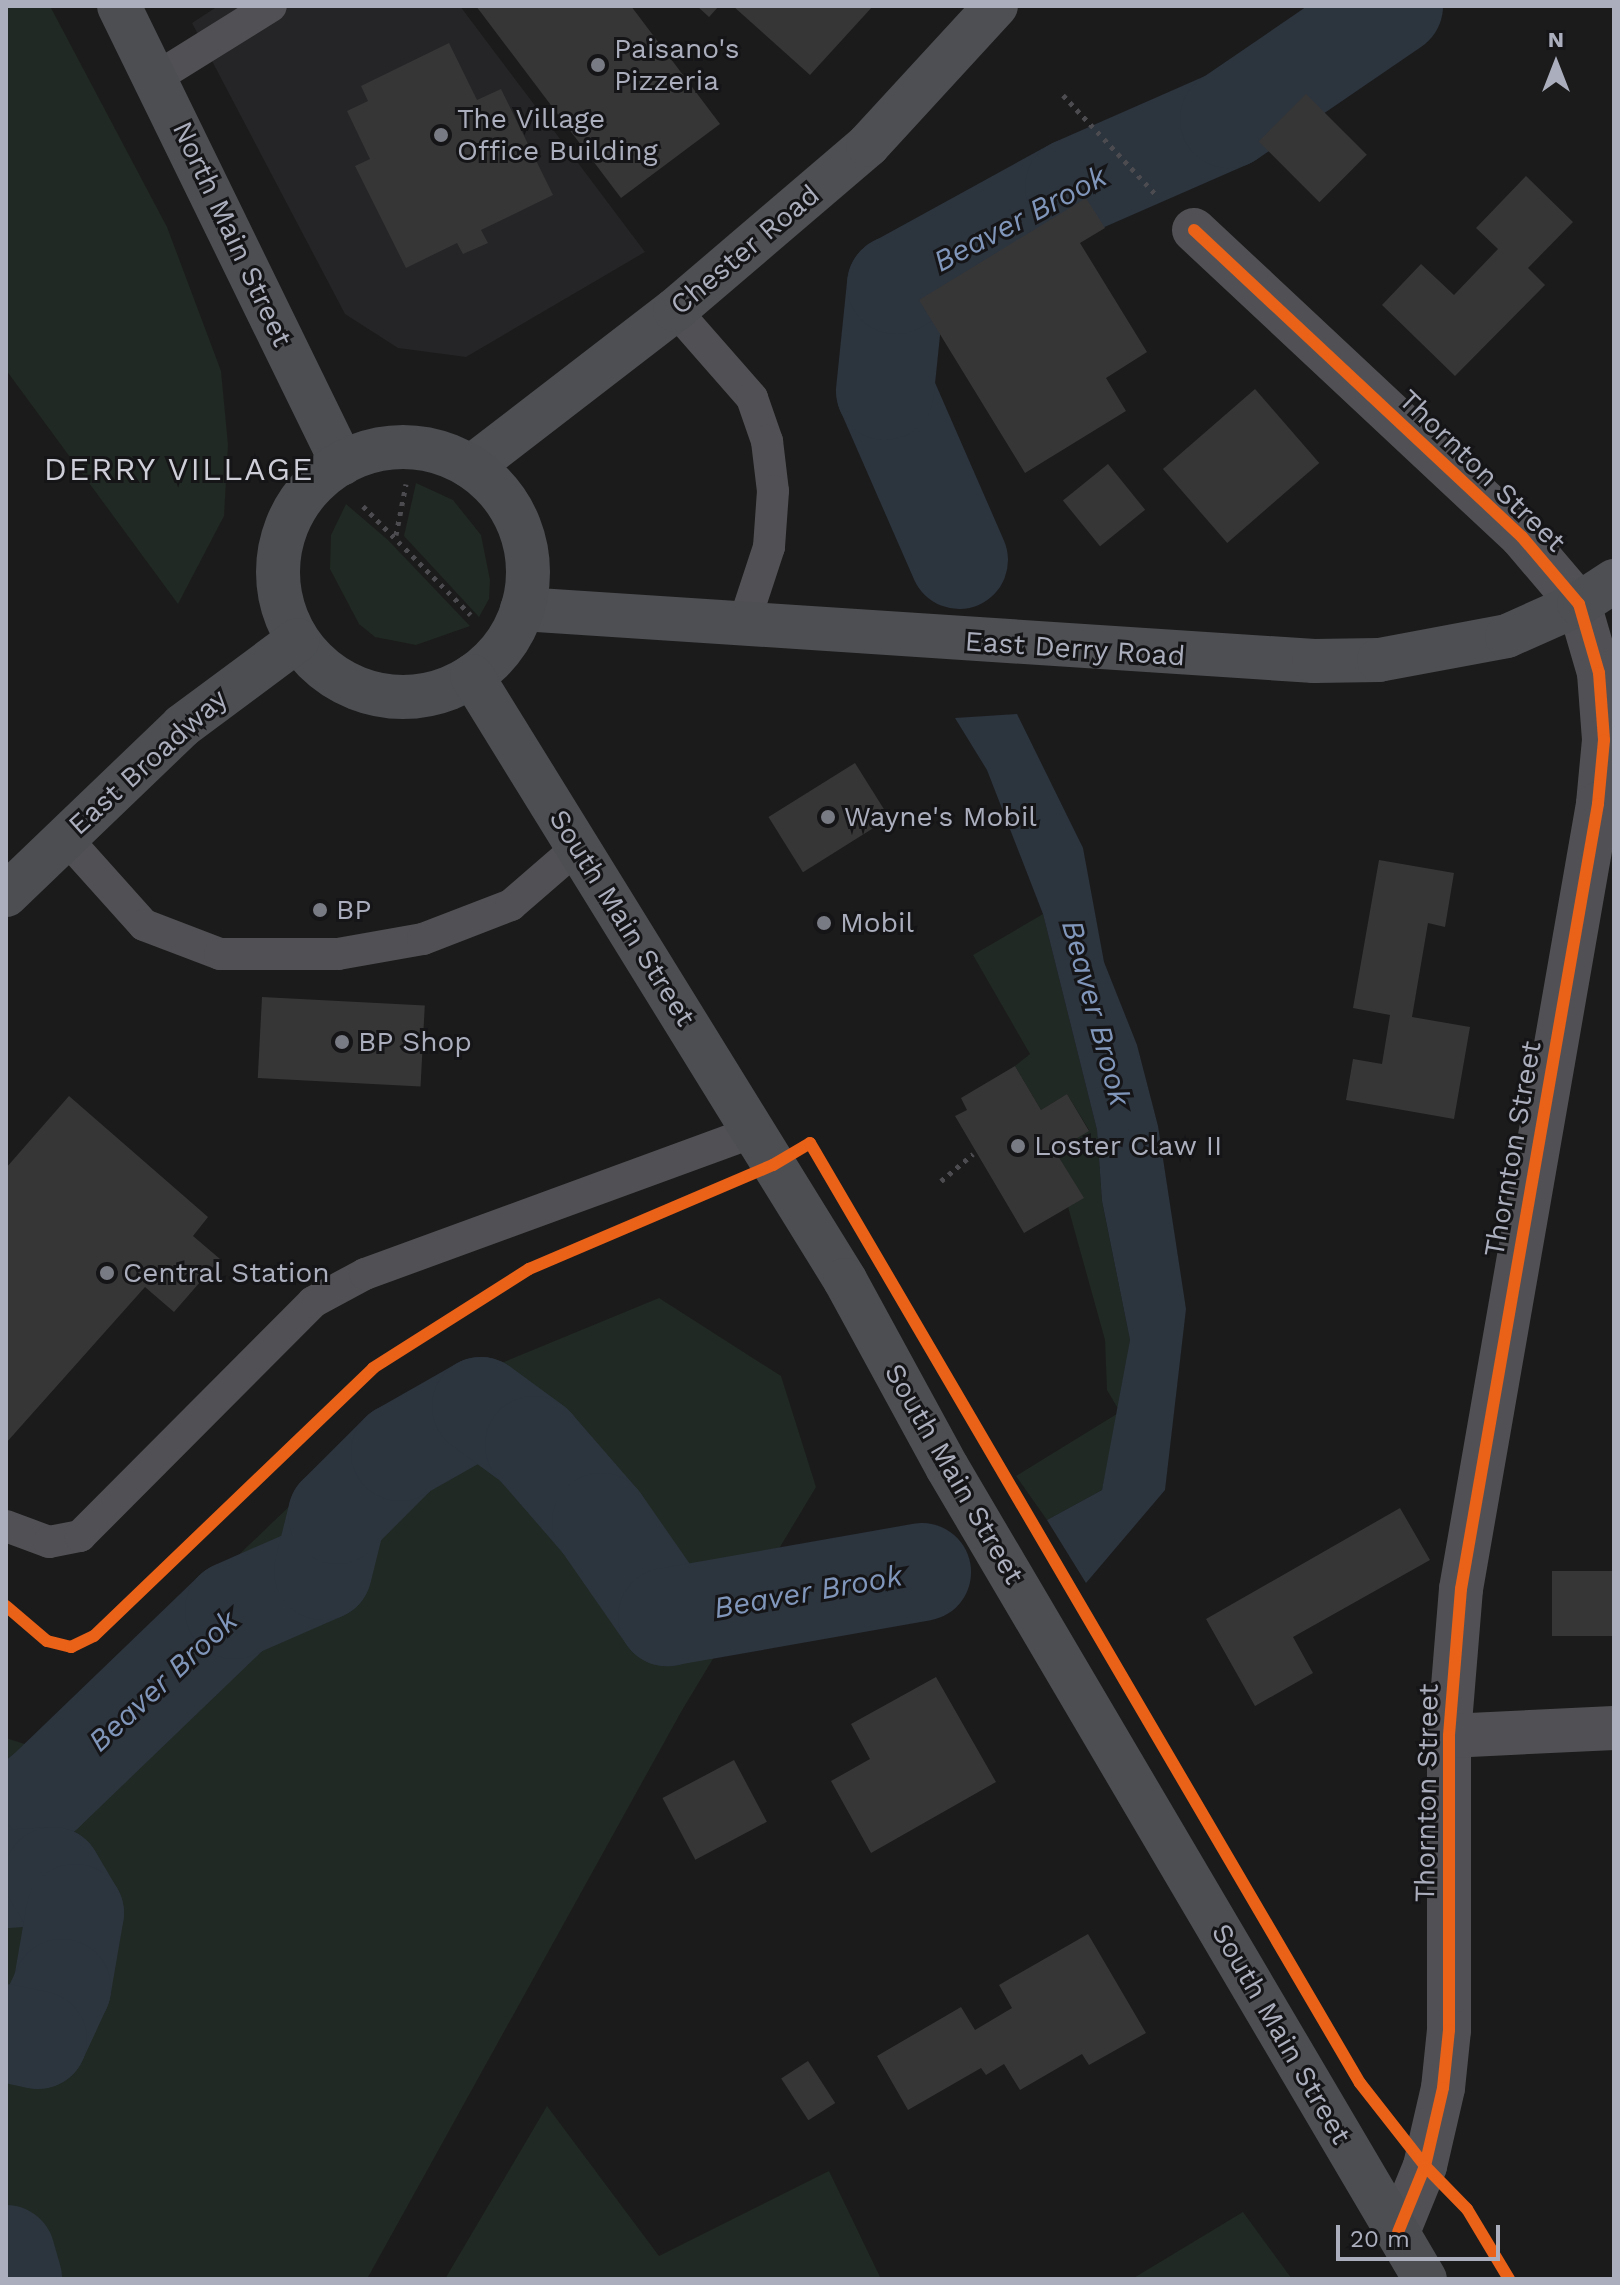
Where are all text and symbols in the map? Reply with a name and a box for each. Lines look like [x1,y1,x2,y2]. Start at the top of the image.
north arrow [1516,24,1596,104]
text: N [1548,27,1564,52]
place label: Paisano's Pizzeria [614,32,740,98]
marker: Paisano's Pizzeria [589,56,607,74]
place label: The Village Office Building [457,102,658,168]
street label: North Main Street [165,116,299,352]
marker: The Village Office Building [432,126,450,144]
water label: Beaver Brook [927,158,1113,280]
street label: Chester Road [663,178,827,322]
street label: Thornton Street [1392,383,1572,559]
district label: DERRY VILLAGE [42,450,316,488]
street label: East Derry Road [963,625,1187,673]
street label: East Broadway [62,682,234,842]
place label: Wayne's Mobil [844,800,1037,834]
street label: South Main Street [542,804,702,1032]
marker: Wayne's Mobil [819,808,837,826]
place label: BP [336,893,371,927]
marker: BP [311,901,329,919]
place label: Mobil [840,906,914,940]
marker: Mobil [815,914,833,932]
water label: Beaver Brook [1054,916,1138,1110]
place label: BP Shop [358,1025,473,1059]
marker: BP Shop [333,1033,351,1051]
street label: Thornton Street [1477,1038,1549,1260]
place label: Loster Claw II [1034,1129,1224,1163]
marker: Loster Claw II [1009,1137,1027,1155]
place label: Central Station [123,1256,331,1290]
marker: Central Station [98,1264,116,1282]
street label: South Main Street [877,1358,1031,1590]
water label: Beaver Brook [710,1558,906,1626]
water label: Beaver Brook [81,1602,245,1760]
street label: Thornton Street [1408,1683,1446,1903]
street label: South Main Street [1204,1918,1358,2150]
scale bar [1340,2209,1504,2259]
text: 20 m [1350,2225,1410,2253]

